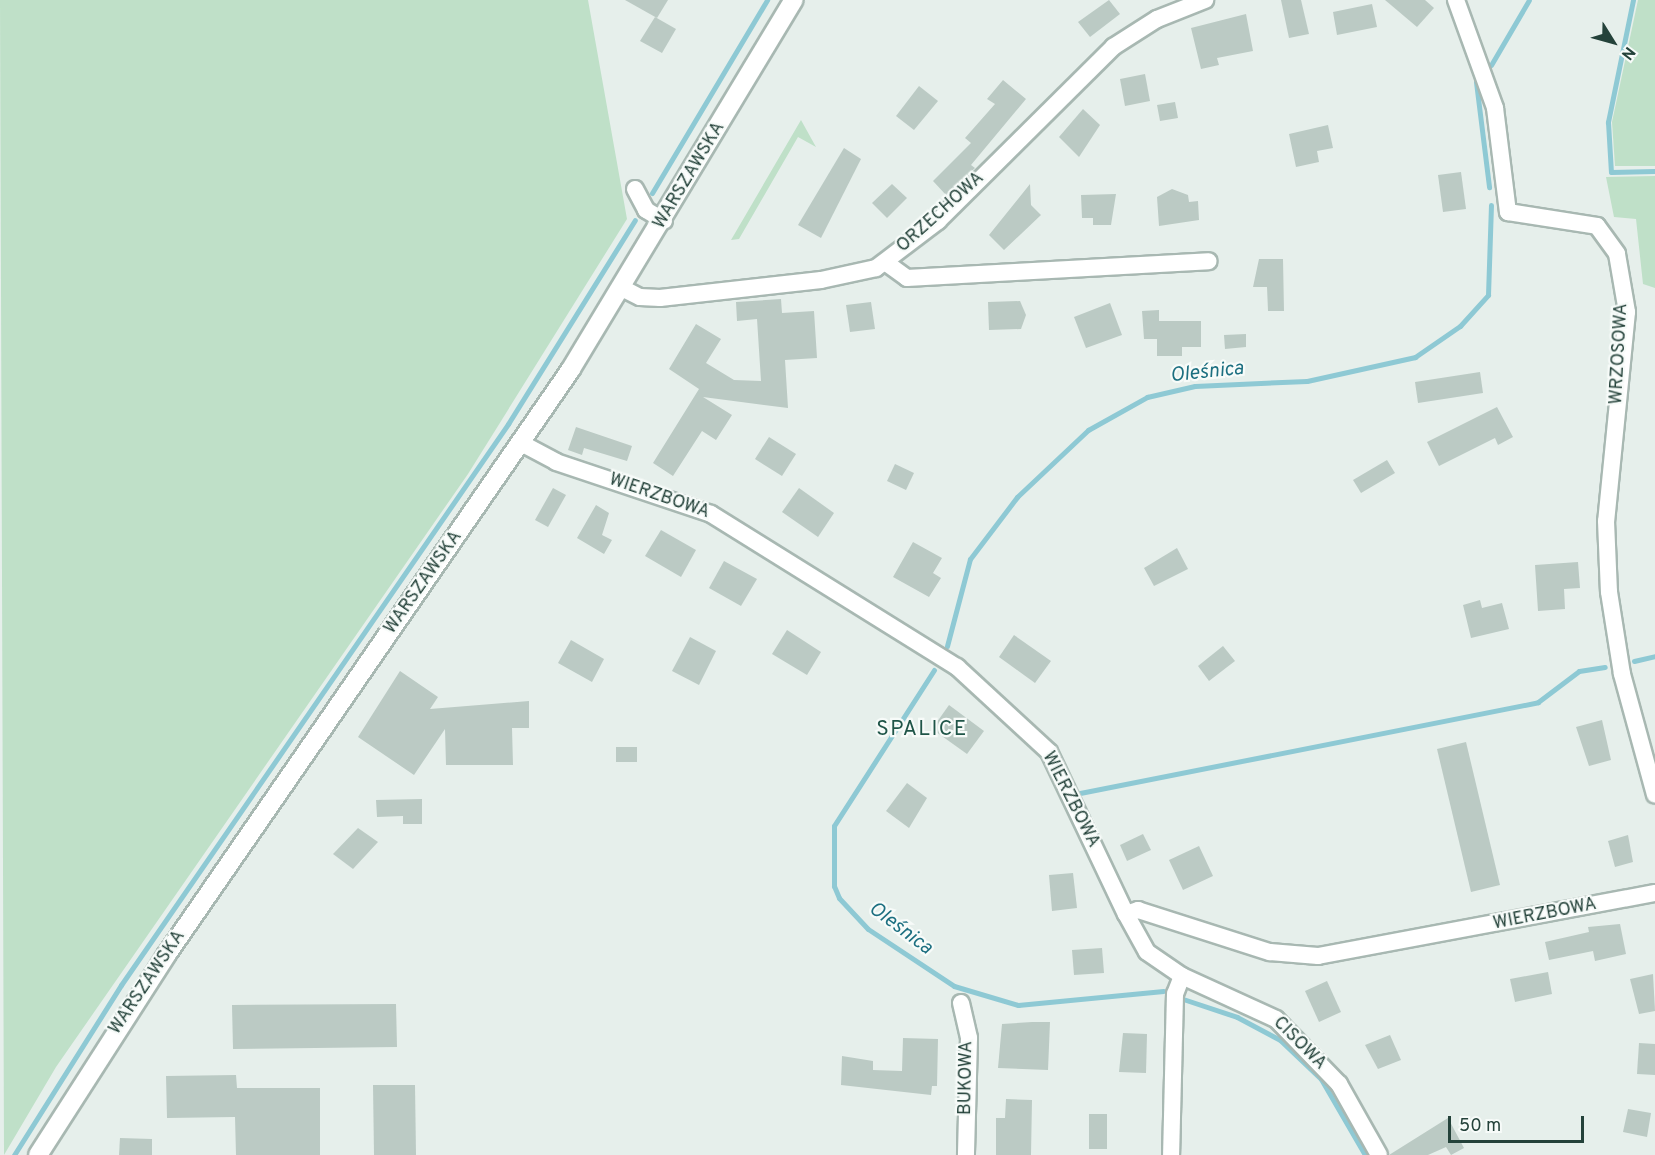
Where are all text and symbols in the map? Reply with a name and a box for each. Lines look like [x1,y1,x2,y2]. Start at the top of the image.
north arrow [1583,12,1643,72]
text: N [1616,42,1639,63]
street label: WARSZAWSKA [650,119,730,233]
street label: ORZECHOWA [893,168,989,258]
street label: WRZOSOWA [1607,303,1633,405]
water label: Oleśnica [1169,357,1245,389]
street label: WIERZBOWA [606,470,712,524]
street label: WARSZAWSKA [380,527,468,639]
district label: SPALICE [876,717,968,743]
street label: WIERZBOWA [1037,748,1103,852]
street label: WIERZBOWA [1491,894,1599,936]
water label: Oleśnica [863,897,937,961]
street label: WARSZAWSKA [105,927,191,1039]
street label: CISOWA [1268,1013,1330,1075]
street label: BUKOWA [956,1041,978,1115]
scale bar [1451,1104,1588,1142]
text: 50 m [1459,1115,1501,1138]

